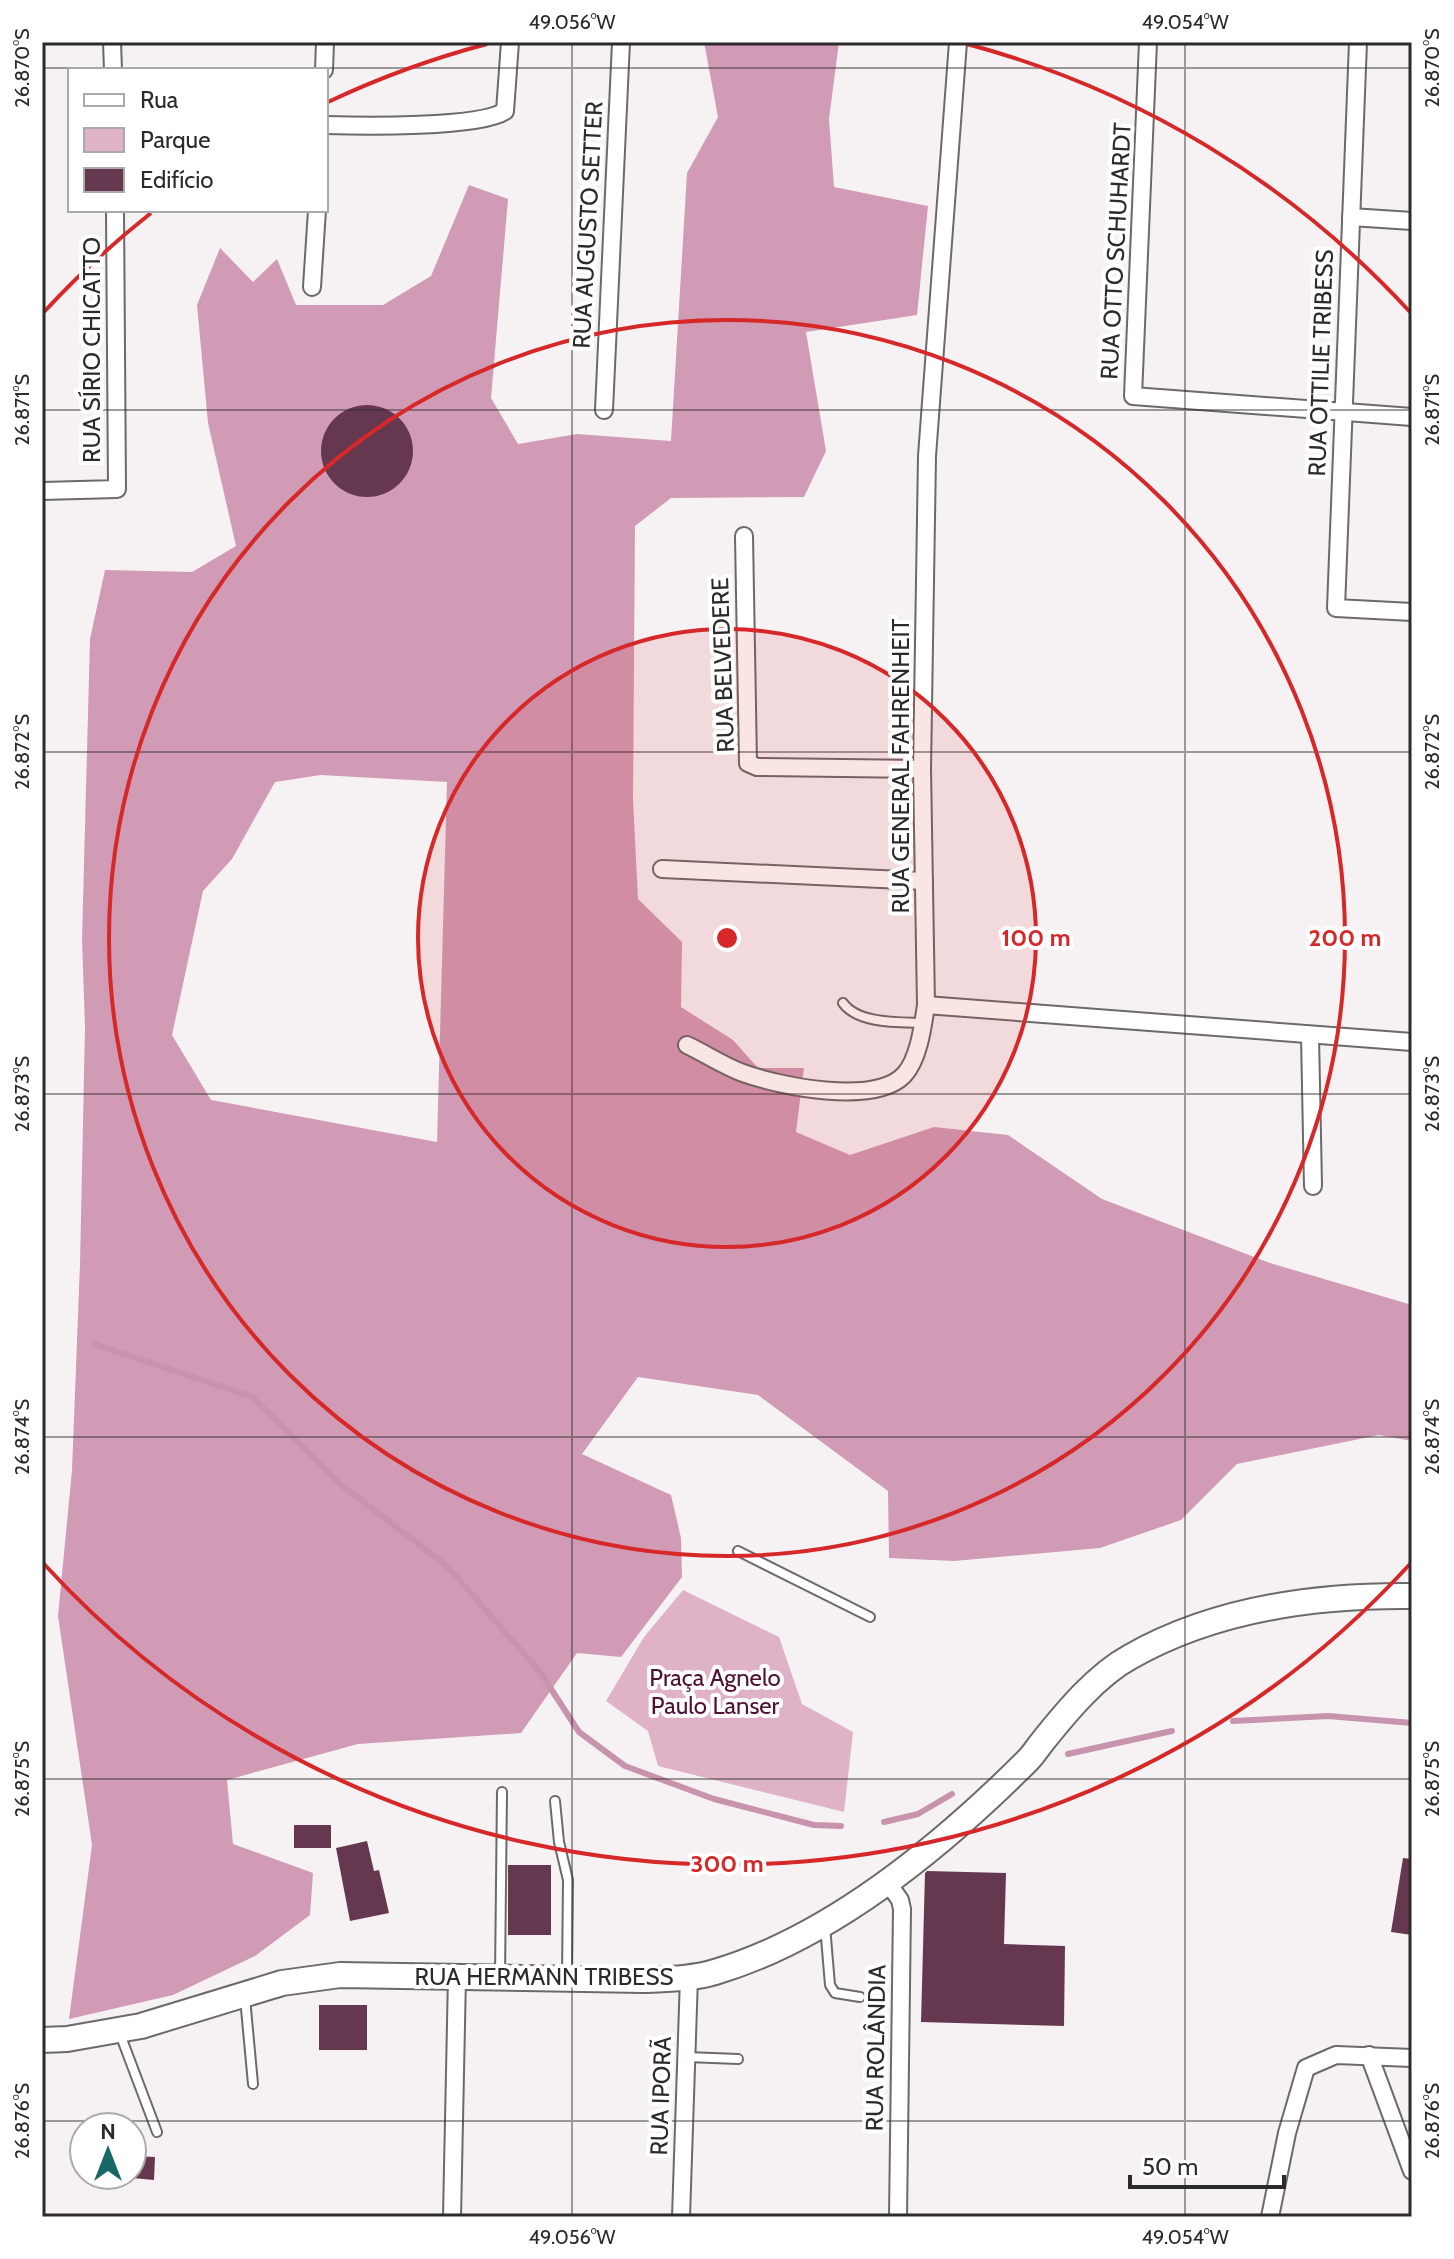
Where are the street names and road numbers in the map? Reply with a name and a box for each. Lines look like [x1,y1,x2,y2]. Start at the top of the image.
street label: RUA AUGUSTO SETTER [567,100,608,349]
street label: RUA OTTO SCHUHARDT [1094,122,1137,380]
street label: RUA SÍRIO CHICATTO [77,237,106,463]
street label: RUA OTTILIE TRIBESS [1302,249,1339,477]
street label: RUA BELVEDERE [705,577,740,753]
street label: RUA GENERAL FAHRENHEIT [886,618,915,913]
street label: RUA HERMANN TRIBESS [415,1962,673,1991]
street label: RUA ROLÂNDIA [860,1964,891,2132]
street label: RUA IPORÃ [644,2036,677,2156]

